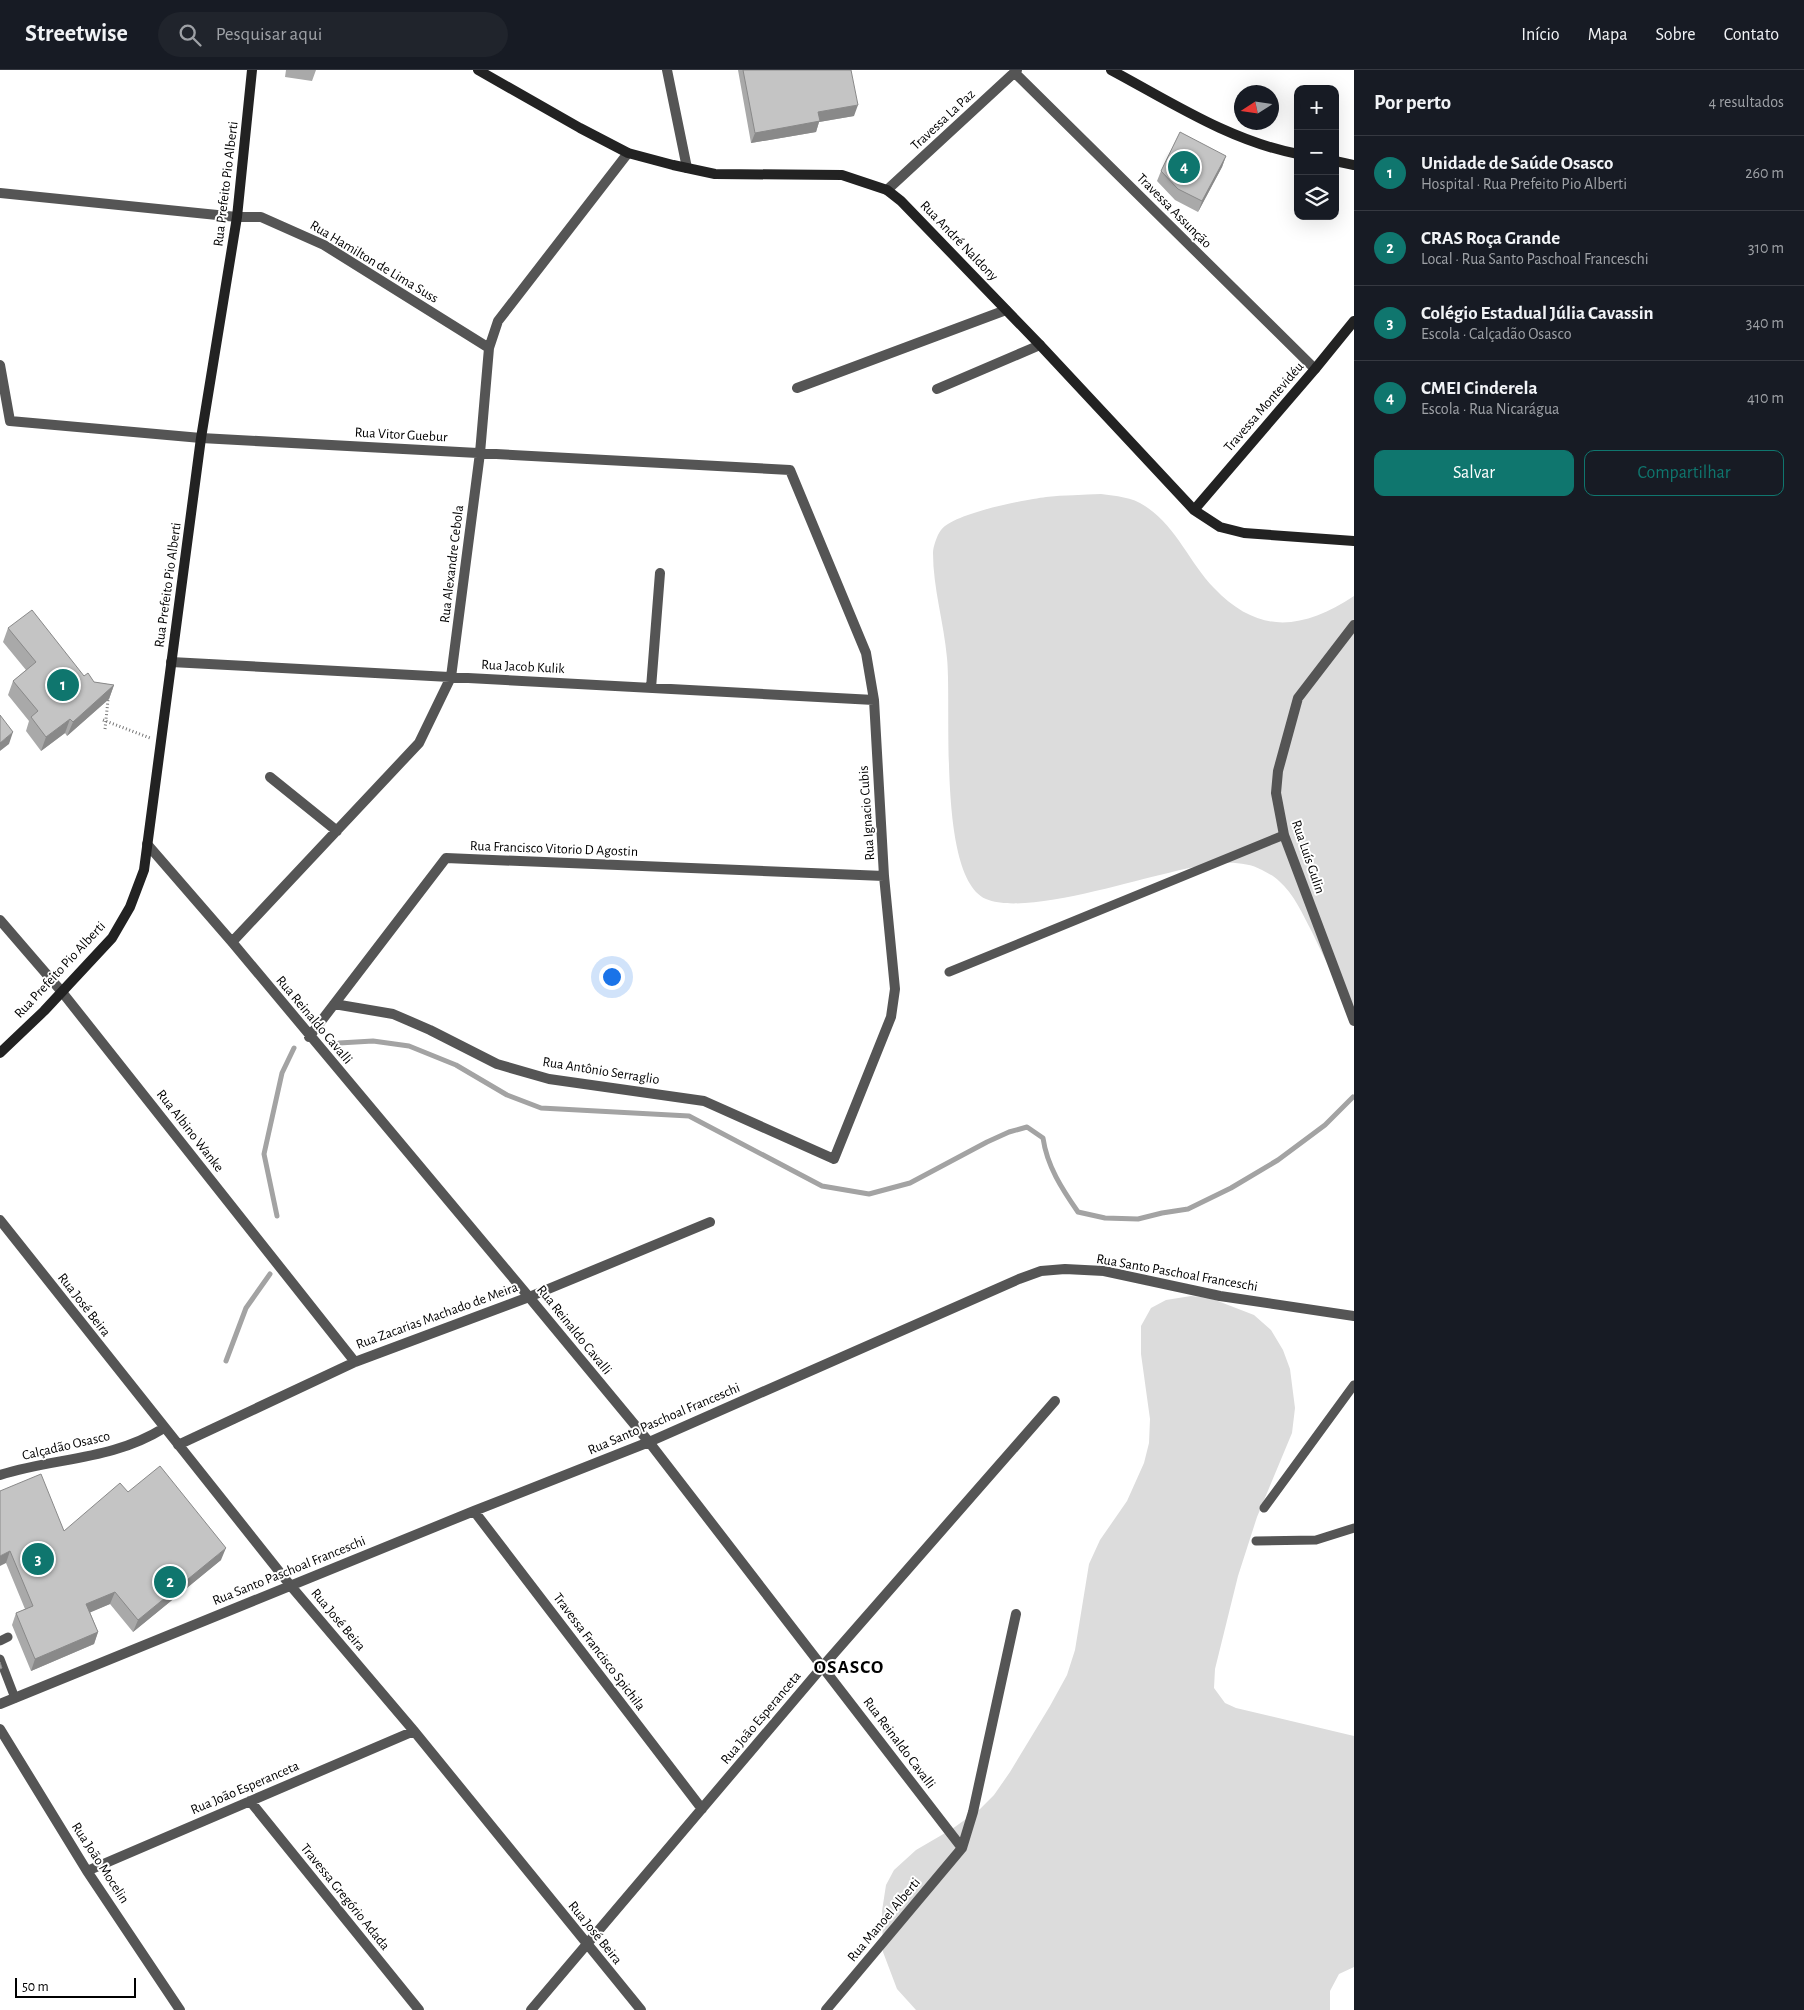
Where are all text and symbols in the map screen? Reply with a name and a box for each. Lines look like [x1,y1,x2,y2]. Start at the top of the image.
search box [158,12,508,57]
icon: search [176,21,204,49]
text: Streetwise [25,22,128,46]
text: Pesquisar aqui [216,25,322,44]
text: Início [1521,26,1560,44]
text: Mapa [1588,26,1628,44]
text: Sobre [1656,26,1696,44]
text: Contato [1724,26,1779,44]
north arrow [1234,85,1279,130]
map controls [1294,85,1339,220]
button: + [1294,85,1339,130]
street label: Travessa La Paz [908,87,978,153]
text: Por perto [1374,92,1451,113]
text: 4 resultados [1709,94,1784,110]
street label: Rua Prefeito Pio Alberti [211,121,241,247]
button: − [1294,130,1339,175]
pin: 4 [1168,148,1200,186]
text: Unidade de Saúde Osasco [1421,154,1613,173]
text: 1 [1387,165,1393,181]
text: 260 m [1745,165,1784,181]
street label: Travessa Assunção [1134,171,1214,251]
button: layers [1294,175,1339,220]
text: Hospital · Rua Prefeito Pio Alberti [1421,176,1627,192]
street label: Rua André Naldony [917,198,1001,284]
street label: Rua Hamilton de Lima Suss [307,218,441,306]
text: CRAS Roça Grande [1421,229,1560,248]
text: 2 [1386,240,1394,256]
text: 310 m [1748,240,1784,256]
text: Local · Rua Santo Paschoal Franceschi [1421,251,1649,267]
text: Colégio Estadual Júlia Cavassin [1421,304,1654,323]
text: 3 [1387,315,1393,331]
text: 340 m [1746,315,1784,331]
text: Escola · Calçadão Osasco [1421,326,1572,342]
street label: Travessa Montevidéu [1221,360,1307,454]
text: CMEI Cinderela [1421,379,1538,398]
text: 4 [1386,390,1394,406]
text: 410 m [1747,390,1784,406]
text: Escola · Rua Nicarágua [1421,401,1559,417]
street label: Rua Vitor Guebur [354,426,448,444]
button: Salvar [1374,450,1574,496]
button: Compartilhar [1584,450,1784,496]
street label: Rua Alexandre Cebola [438,504,466,624]
street label: Rua Prefeito Pio Alberti [152,522,184,648]
street label: Rua Jacob Kulik [481,658,566,676]
pin: 1 [47,666,79,704]
street label: Rua Ignacio Cubis [857,765,877,861]
street label: Rua Luís Gulin [1289,819,1327,895]
street label: Rua Francisco Vitorio D Agostin [470,839,638,859]
street label: Rua Prefeito Pio Alberti [12,919,108,1021]
your location [599,964,625,990]
street label: Rua Reinaldo Cavalli [273,973,355,1067]
street label: Rua Antônio Serraglio [542,1055,661,1087]
street label: Rua Albino Wanke [154,1087,226,1175]
street label: Rua Santo Paschoal Franceschi [1095,1252,1259,1294]
street label: Rua José Beira [55,1271,113,1340]
street label: Rua Zacarias Machado de Meira [354,1280,520,1352]
street label: Rua Reinaldo Cavalli [534,1283,614,1377]
street label: Rua Santo Paschoal Franceschi [586,1381,742,1457]
street label: Calçadão Osasco [21,1429,111,1463]
street label: Rua Santo Paschoal Franceschi [211,1534,367,1608]
pin: 3 [22,1540,54,1578]
pin: 2 [154,1563,186,1601]
street label: Rua José Beira [308,1586,368,1654]
street label: Travessa Francisco Spichila [550,1591,648,1714]
district label: OSASCO [814,1658,884,1677]
street label: Rua João Esperanceta [718,1669,804,1767]
street label: Rua Reinaldo Cavalli [860,1695,938,1791]
street label: Rua João Esperanceta [189,1759,302,1817]
street label: Rua João Mocelin [69,1820,131,1906]
street label: Travessa Gregório Adada [298,1841,393,1953]
street label: Rua Manoel Alberti [845,1875,923,1965]
street label: Rua José Beira [566,1899,625,1967]
scale bar [15,1975,136,1998]
text: 50 m [22,1980,49,1994]

